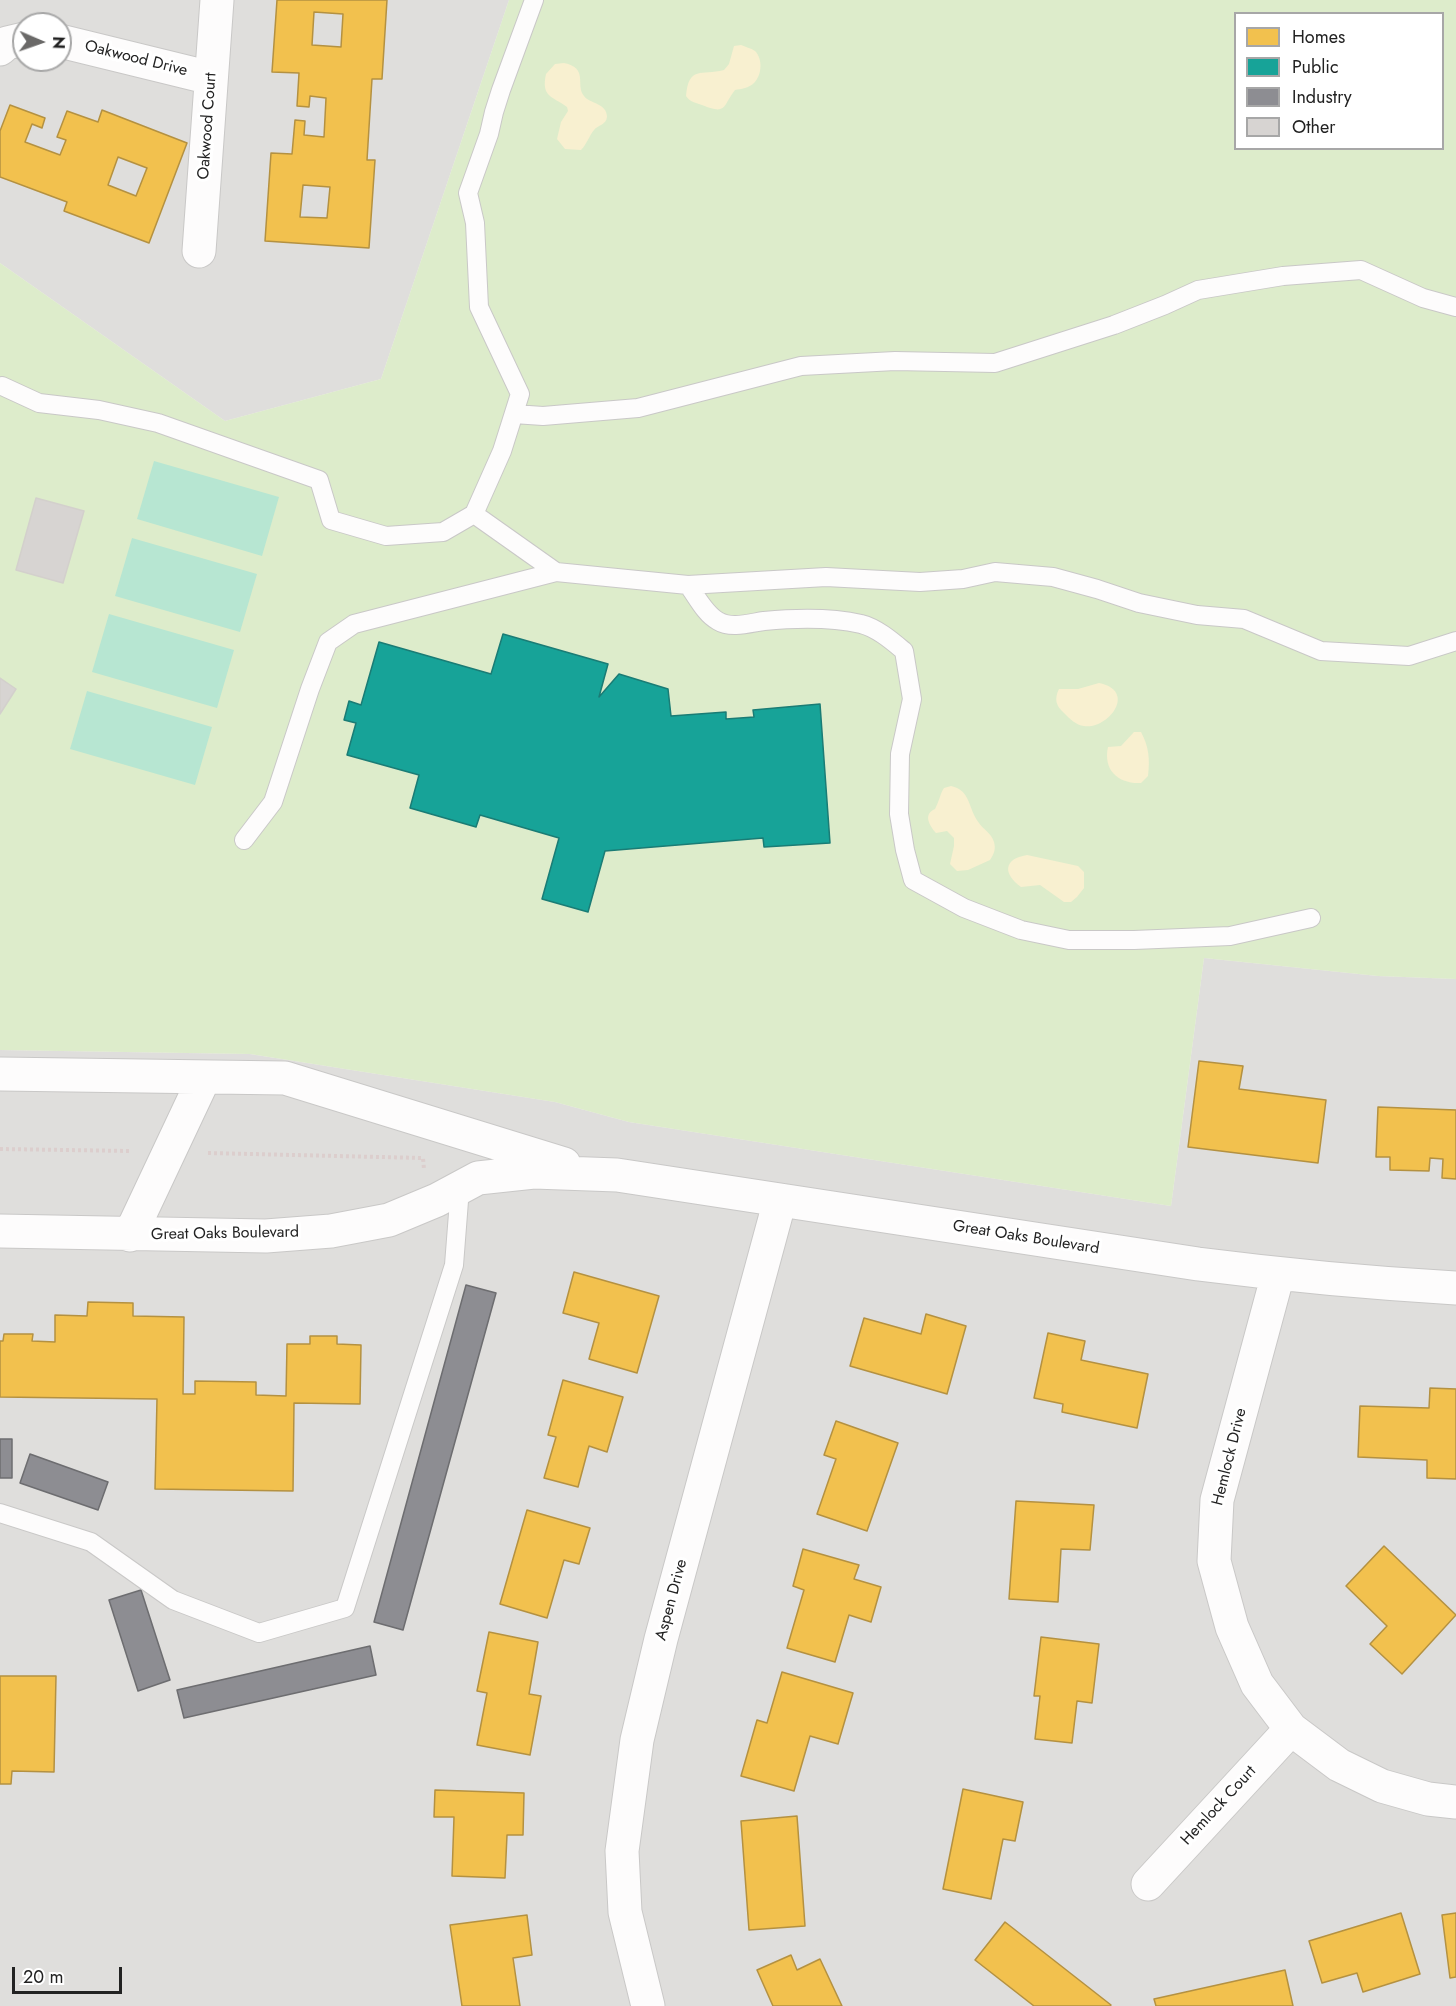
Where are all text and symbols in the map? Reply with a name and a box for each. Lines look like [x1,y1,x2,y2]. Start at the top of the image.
north arrow [12,12,72,72]
legend [1234,12,1444,150]
text: Homes [1292,24,1345,50]
text: N [47,36,70,49]
street label: Oakwood Drive [83,37,189,81]
text: Public [1292,54,1339,80]
street label: Oakwood Court [195,72,221,180]
text: Industry [1292,84,1352,110]
text: Other [1292,114,1335,140]
street label: Great Oaks Boulevard [951,1217,1101,1259]
street label: Great Oaks Boulevard [151,1223,299,1245]
street label: Hemlock Drive [1209,1406,1251,1508]
street label: Aspen Drive [652,1557,692,1643]
street label: Hemlock Court [1177,1762,1261,1850]
scale bar [15,1955,124,1993]
text: 20 m [23,1964,63,1990]

